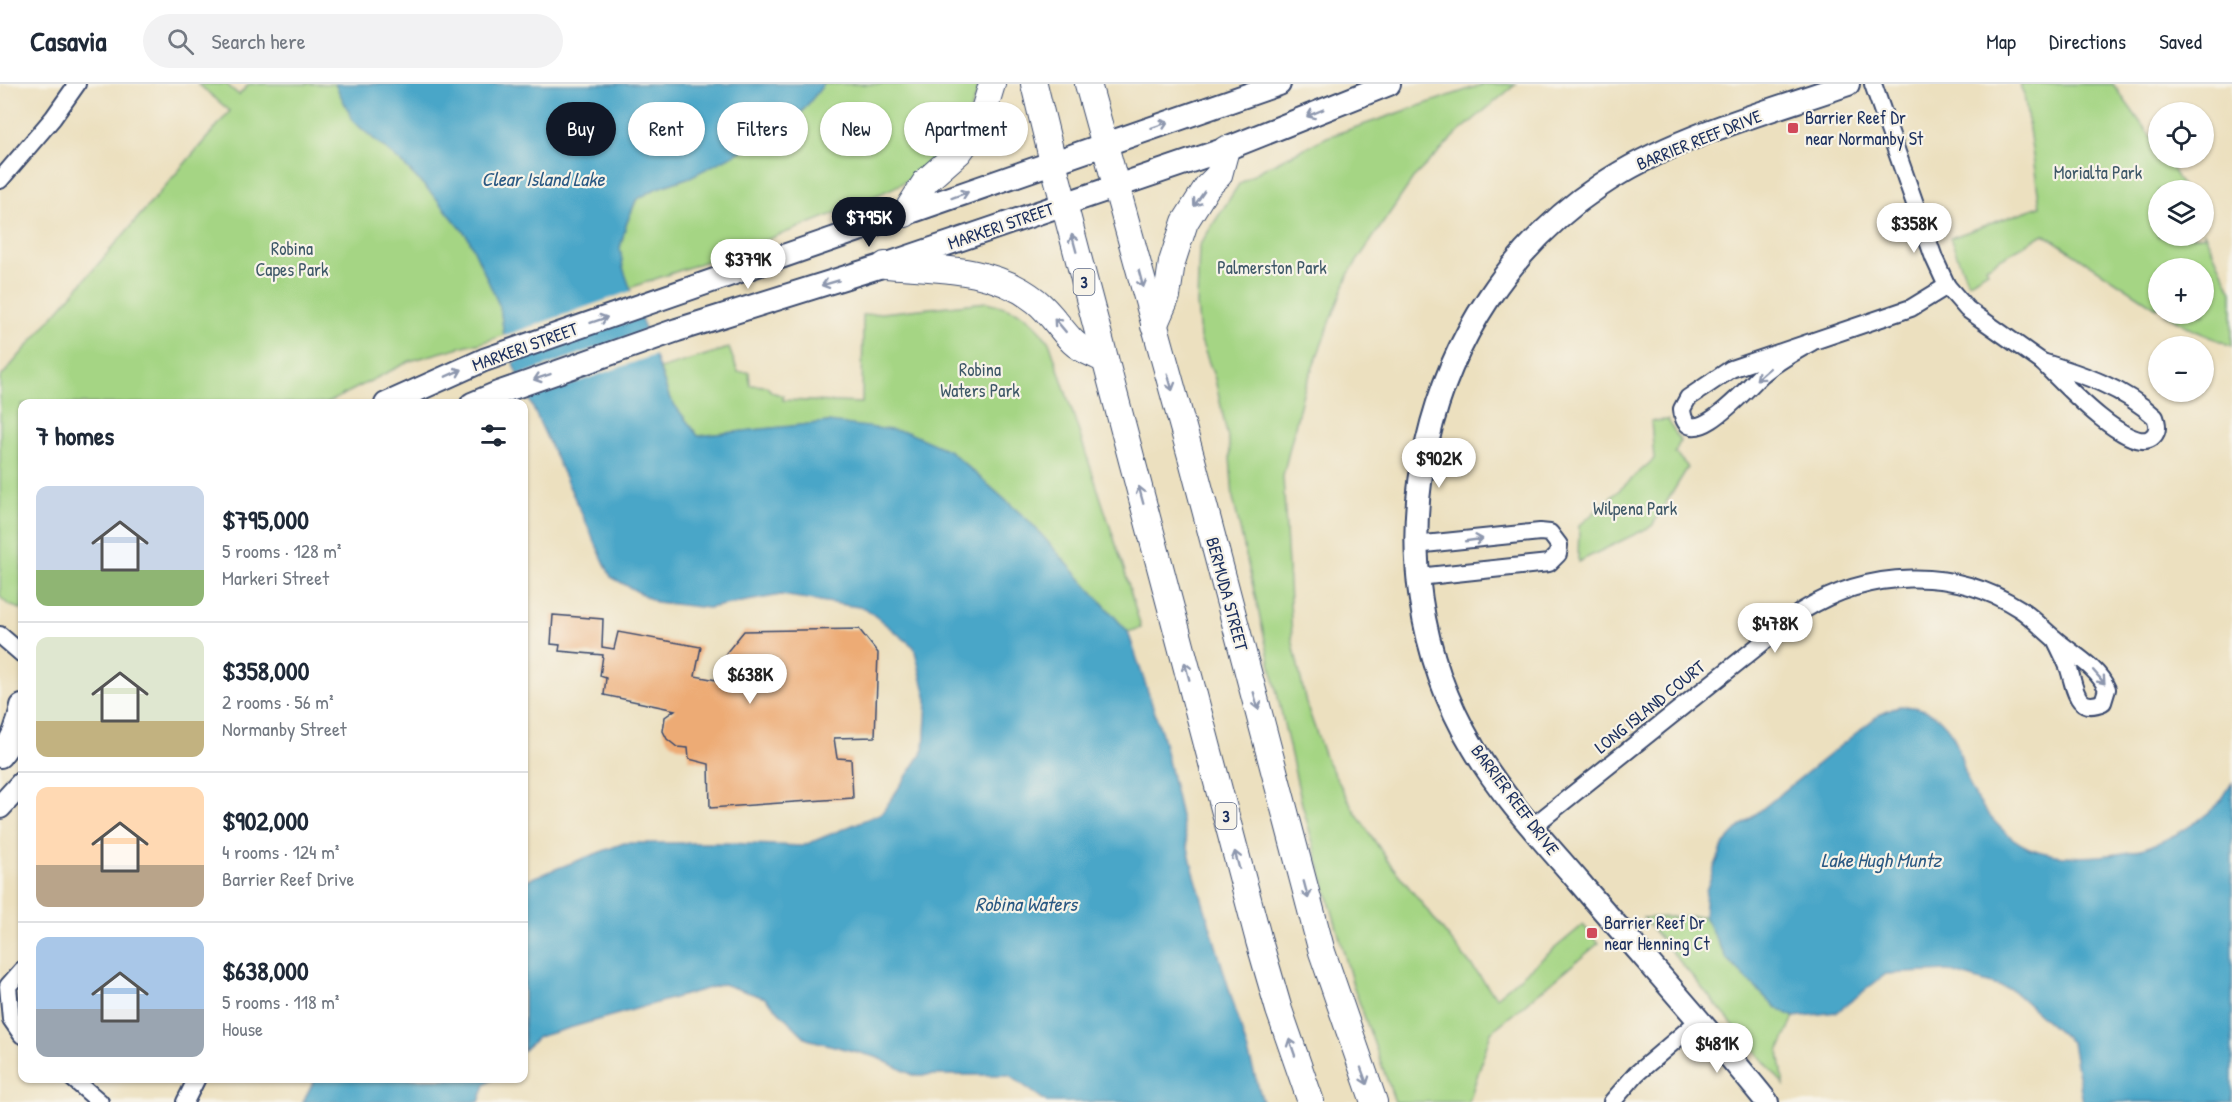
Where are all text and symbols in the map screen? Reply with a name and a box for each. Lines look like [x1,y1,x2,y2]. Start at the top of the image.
search box [143,14,563,68]
text: Casavia [30,22,107,60]
icon: search [164,25,197,58]
text: Search here [212,26,306,56]
text: Map [1986,27,2016,56]
text: Directions [2049,27,2126,56]
text: Saved [2159,27,2202,56]
chip: Buy [546,102,616,156]
chip: Rent [628,102,705,156]
chip: Filters [717,102,808,156]
chip: New [820,102,892,156]
chip: Apartment [904,102,1028,156]
map controls [2148,102,2214,402]
button: locate [2148,102,2214,168]
street label: BARRIER REEF DRIVE [1633,103,1765,176]
place label: Barrier Reef Dr near Normanby St [1805,105,1924,151]
one-way arrow [1307,108,1325,119]
one-way arrow [1150,119,1169,130]
marker: Barrier Reef Dr near Normanby St [1786,121,1800,135]
park label: Morialta Park [2054,160,2143,185]
water label: Clear Island Lake [482,165,605,192]
button: layers [2148,180,2214,246]
one-way arrow [950,188,969,199]
one-way arrow [1193,191,1205,207]
street label: MARKERI STREET [944,195,1058,255]
pin: $795K [827,197,911,248]
text: $795K [846,203,892,230]
pin: $358K [1872,203,1956,254]
text: $358K [1891,209,1937,236]
one-way arrow [1068,234,1079,253]
park label: Robina Capes Park [256,236,329,282]
pin: $379K [706,239,790,290]
text: $379K [725,245,771,272]
park label: Palmerston Park [1217,255,1327,280]
button: + [2148,258,2214,324]
road number: 3 [1074,269,1094,295]
one-way arrow [1136,269,1148,288]
one-way arrow [821,278,840,289]
one-way arrow [589,314,608,325]
street label: MARKERI STREET [469,316,582,377]
one-way arrow [1053,318,1067,333]
button: − [2148,336,2214,402]
park label: Robina Waters Park [940,357,1020,403]
one-way arrow [445,367,463,379]
one-way arrow [1756,367,1771,381]
one-way arrow [533,373,552,384]
one-way arrow [1165,373,1176,392]
text: 7 homes [36,418,114,453]
icon: filters [477,419,510,452]
pin: $902K [1397,438,1481,489]
text: $902K [1416,444,1462,471]
one-way arrow [1135,485,1146,504]
park label: Wilpena Park [1593,496,1678,521]
text: $795,000 [222,502,309,537]
icon: home [84,510,156,582]
street label: BERMUDA STREET [1200,534,1255,654]
one-way arrow [1463,534,1483,545]
text: 5 rooms · 128 m² [222,537,341,564]
text: Markeri Street [222,564,329,591]
pin: $478K [1733,603,1817,654]
text: $478K [1752,609,1798,636]
text: $358,000 [222,653,309,688]
pin: $638K [708,654,792,705]
street label: LONG ISLAND COURT [1589,654,1711,759]
text: $638K [727,660,773,687]
icon: home [84,661,156,733]
one-way arrow [1180,662,1192,681]
one-way arrow [2092,669,2105,685]
text: 2 rooms · 56 m² [222,688,334,715]
one-way arrow [1250,691,1262,710]
text: Normanby Street [222,715,347,742]
street label: BARRIER REEF DRIVE [1465,739,1565,860]
text: $902,000 [222,803,309,838]
road number: 3 [1216,803,1236,829]
icon: home [84,811,156,883]
text: 4 rooms · 124 m² [222,838,339,865]
water label: Lake Hugh Muntz [1821,846,1942,874]
one-way arrow [1231,850,1243,869]
text: Barrier Reef Drive [222,865,355,892]
one-way arrow [1300,880,1312,899]
water label: Robina Waters [975,890,1079,917]
place label: Barrier Reef Dr near Henning Ct [1604,910,1710,956]
marker: Barrier Reef Dr near Henning Ct [1585,926,1599,940]
text: $638,000 [222,953,309,988]
icon: home [84,961,156,1033]
text: 5 rooms · 118 m² [222,988,339,1015]
text: House [222,1015,263,1042]
pin: $481K [1675,1023,1759,1074]
text: $481K [1695,1029,1739,1056]
one-way arrow [1285,1038,1296,1057]
one-way arrow [1359,1066,1370,1084]

